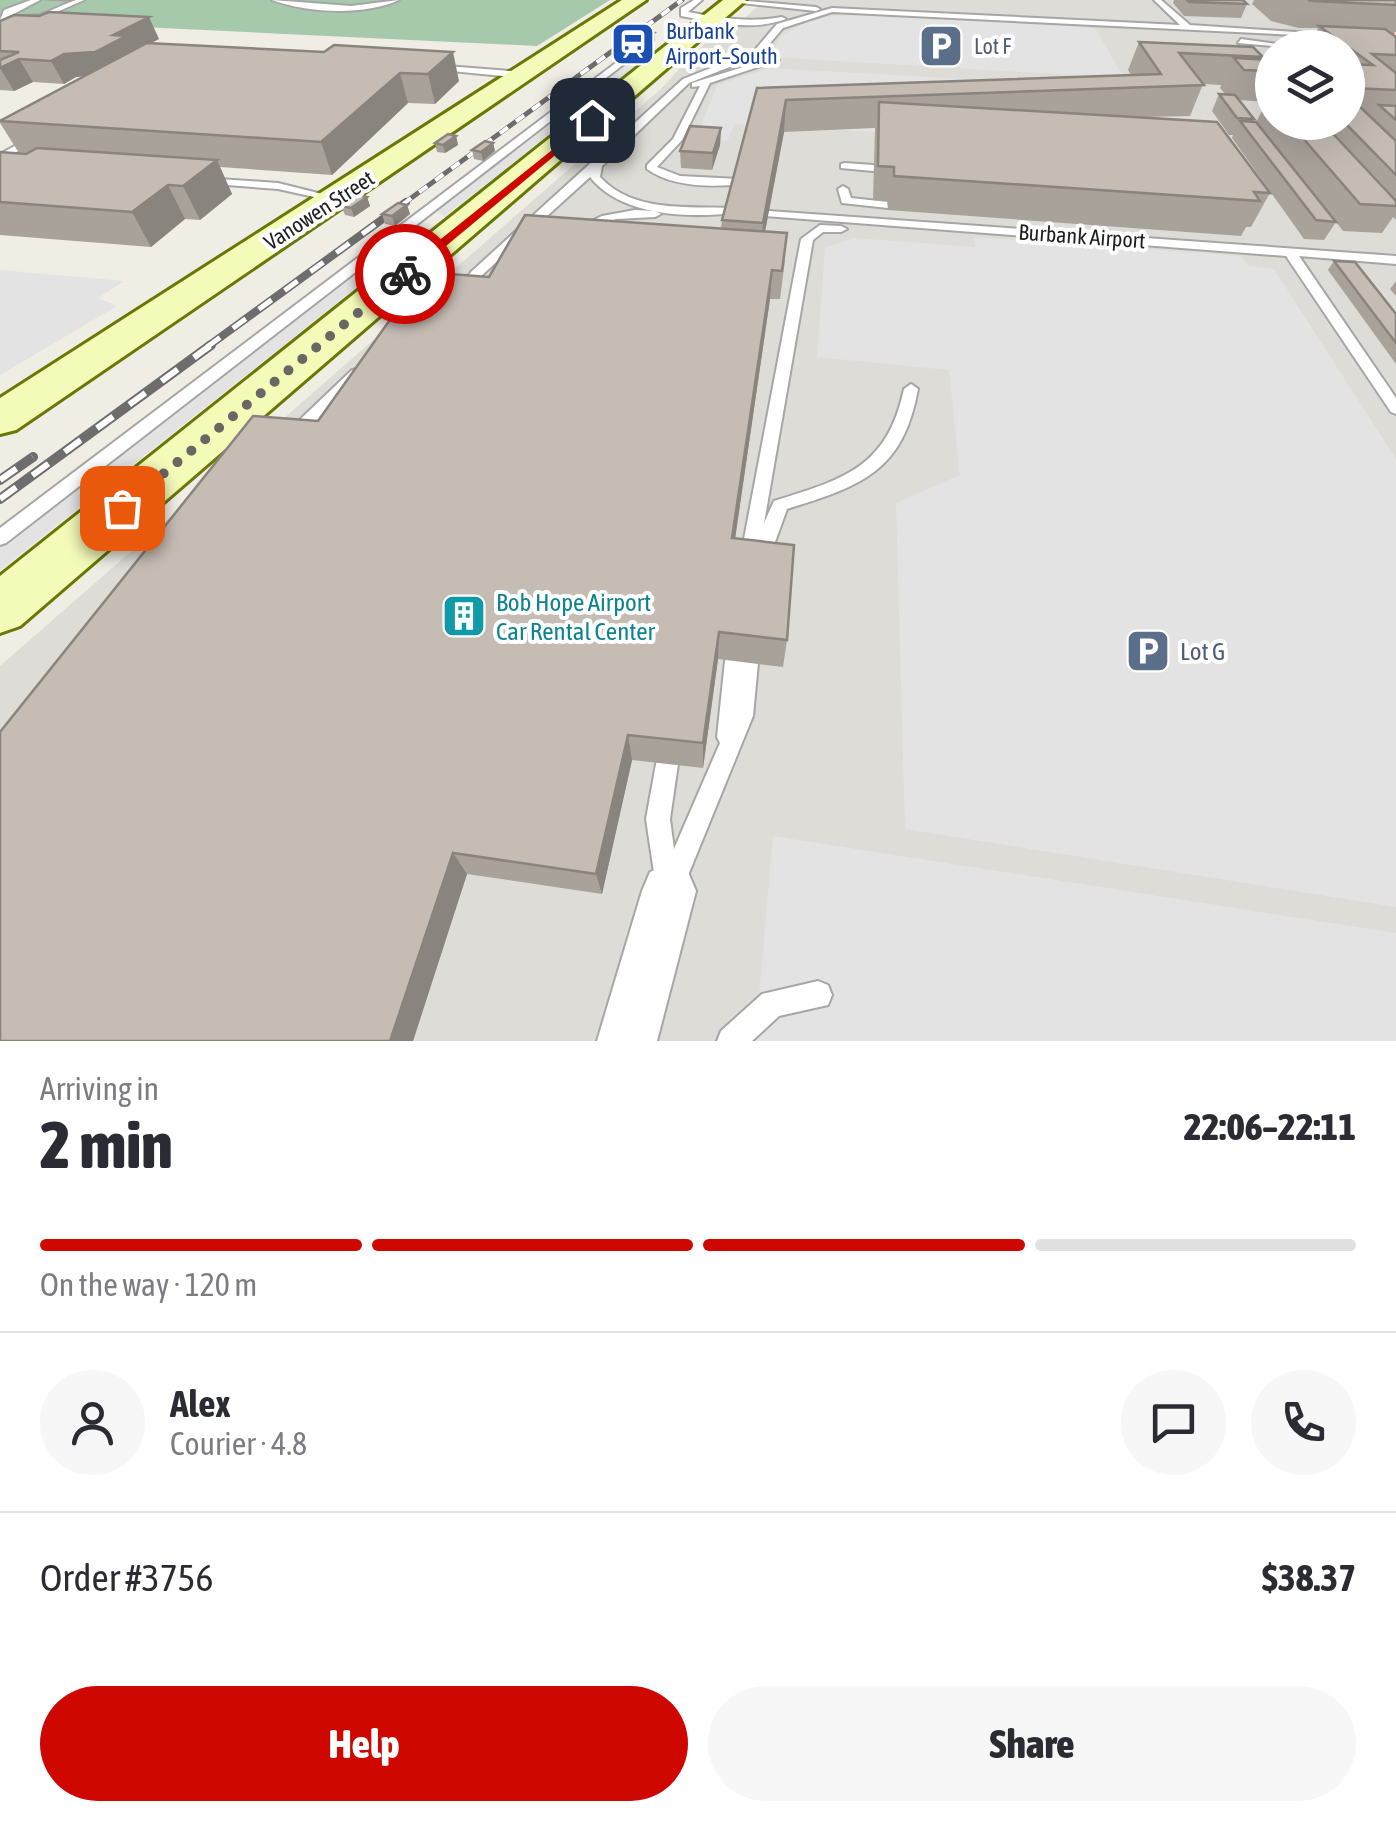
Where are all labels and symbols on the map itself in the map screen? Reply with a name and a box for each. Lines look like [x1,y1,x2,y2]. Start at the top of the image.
place label: Burbank Airport–South [666,18,778,69]
station icon: Burbank Airport–South [610,21,656,67]
parking icon: Lot F [918,23,964,69]
place label: Lot F [974,33,1011,59]
pin [550,78,635,163]
street label: Vanowen Street [259,165,379,255]
street label: Burbank Airport [1018,219,1146,253]
courier [355,224,455,324]
pin [80,466,165,551]
place label: Bob Hope Airport Car Rental Center [496,588,656,645]
building icon: Bob Hope Airport Car Rental Center [441,593,487,639]
parking icon: Lot G [1125,628,1171,674]
place label: Lot G [1180,637,1225,665]

